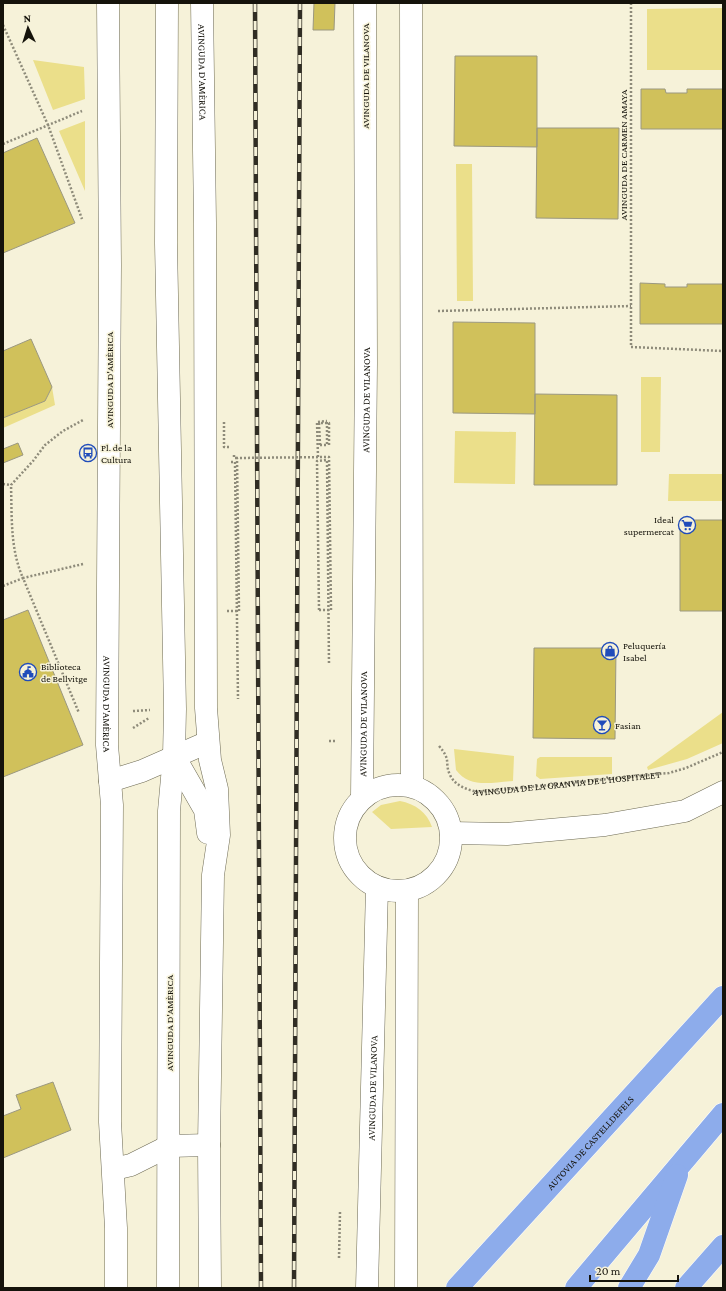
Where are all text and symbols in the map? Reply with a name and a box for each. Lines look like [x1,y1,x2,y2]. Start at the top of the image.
north arrow [8,8,48,48]
text: N [23,12,32,24]
street label: AVINGUDA DE VILANOVA [360,23,371,129]
street label: AVINGUDA D'AMÈRICA [196,24,209,121]
street label: AVINGUDA DE CARMEN AMAYA [618,89,629,220]
street label: AVINGUDA D'AMÈRICA [104,332,115,428]
street label: AVINGUDA DE VILANOVA [360,347,372,453]
place label: Pl. de la Cultura [101,442,132,465]
bus stop icon: Pl. de la Cultura [78,443,98,463]
place label: Ideal supermercat [624,514,675,537]
supermarket icon: Ideal supermercat [677,515,697,535]
place label: Peluquería Isabel [623,640,666,663]
shop icon: Peluquería Isabel [600,641,620,661]
street label: AVINGUDA D'AMÈRICA [101,656,113,753]
place label: Biblioteca de Bellvitge [41,661,88,684]
public building icon: Biblioteca de Bellvitge [18,662,38,682]
street label: AVINGUDA DE VILANOVA [357,671,369,777]
bar icon: Fasian [592,715,612,735]
place label: Fasian [615,720,642,731]
street label: AVINGUDA DE LA GRANVIA DE L'HOSPITALET [472,769,662,798]
street label: AVINGUDA D'AMÈRICA [164,975,175,1071]
street label: AVINGUDA DE VILANOVA [366,1035,379,1141]
street label: AUTOVIA DE CASTELLDEFELS [545,1093,636,1192]
scale bar [590,1257,678,1283]
text: 20 m [596,1264,621,1278]

